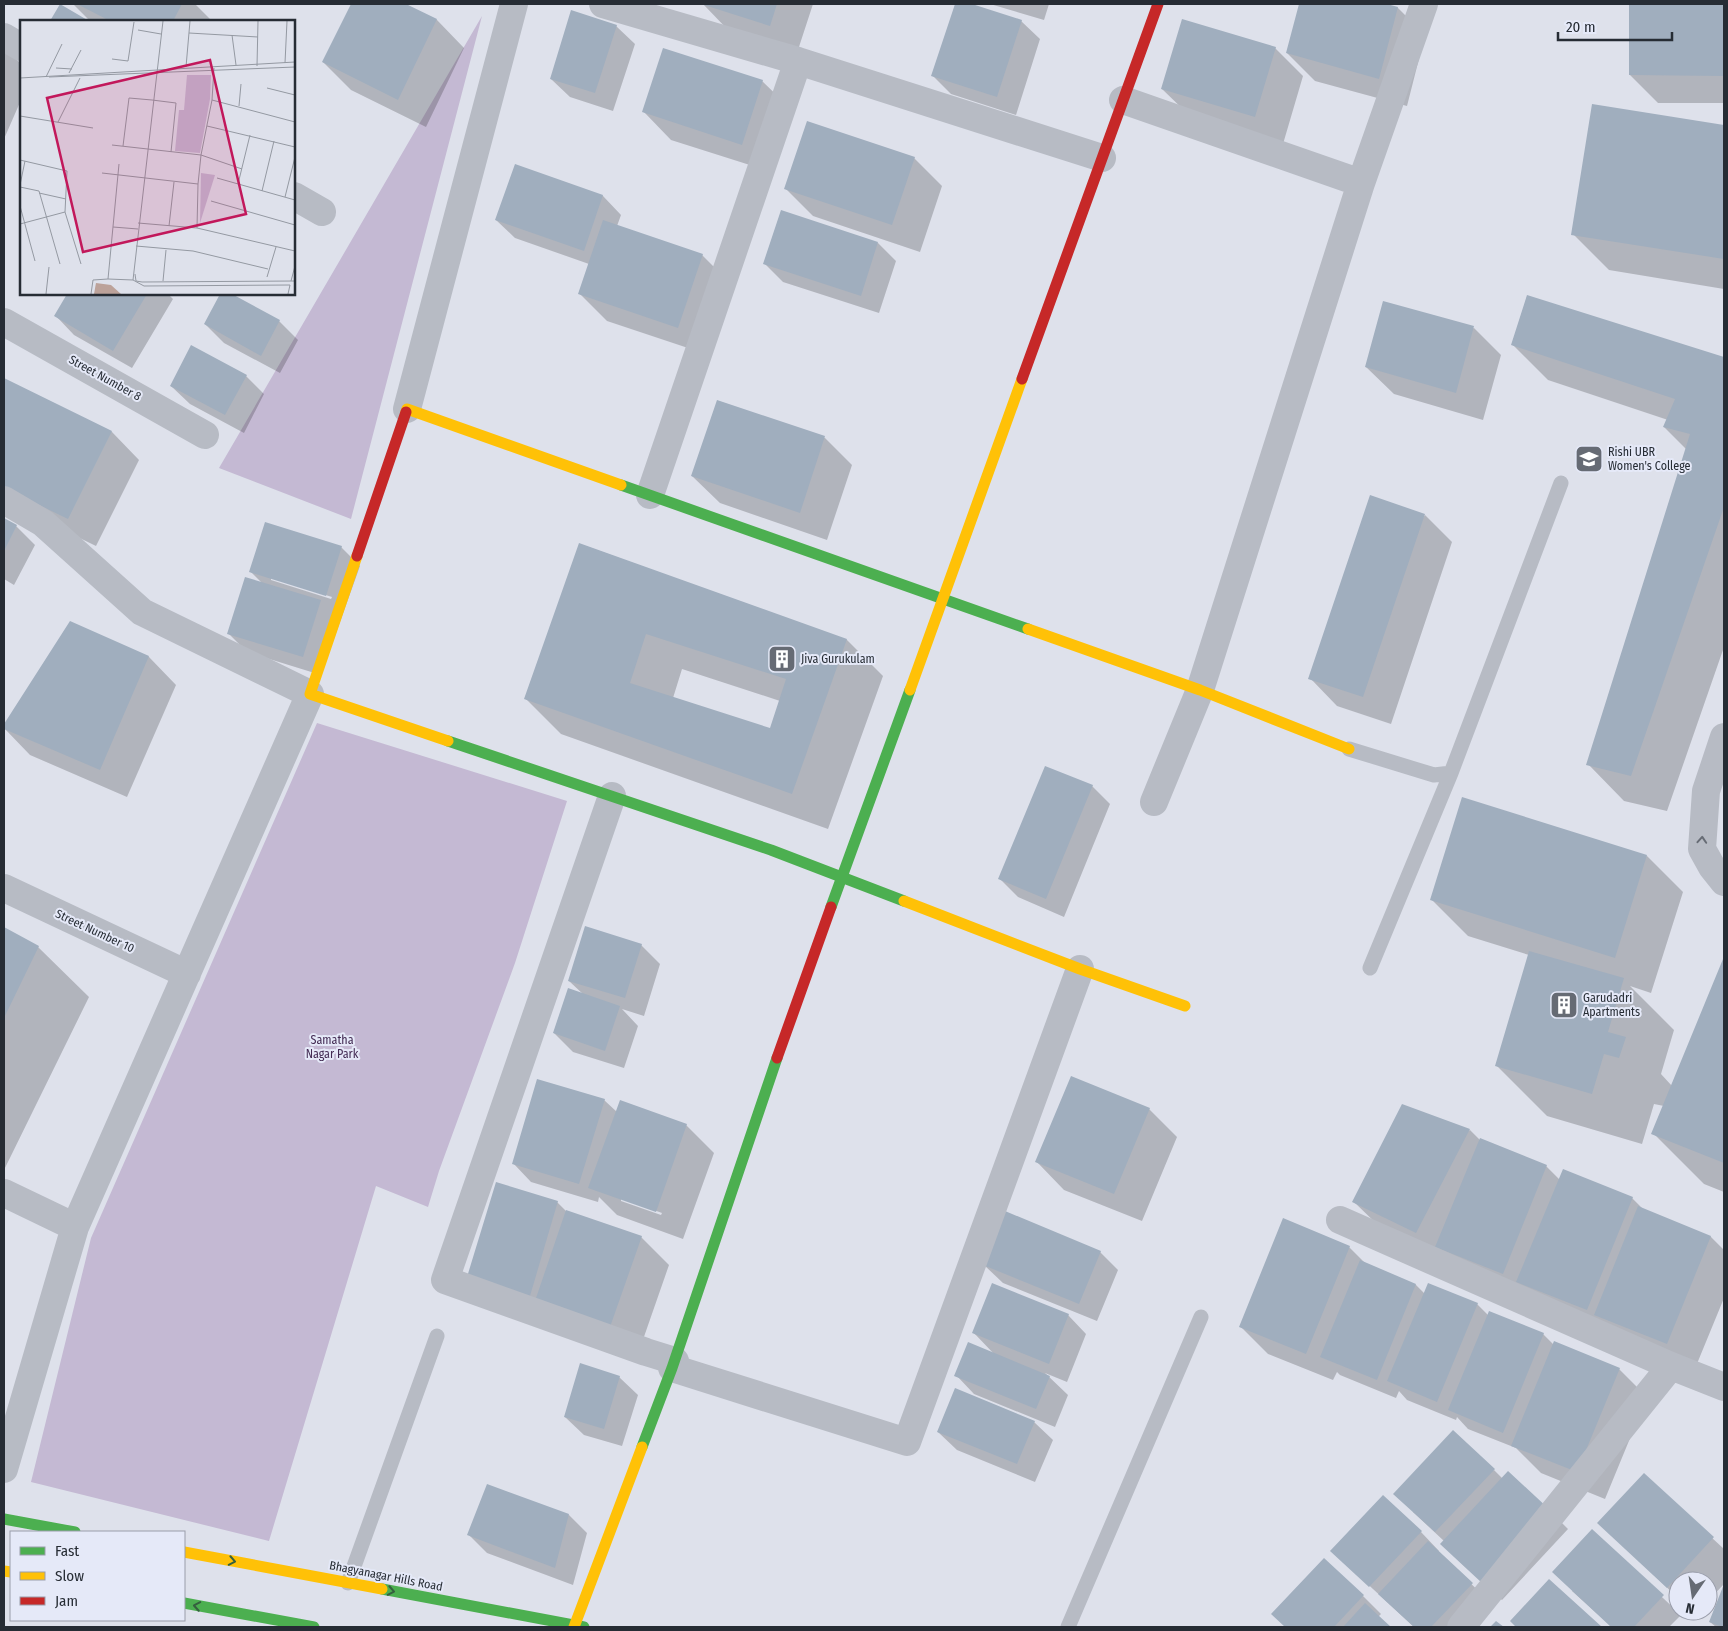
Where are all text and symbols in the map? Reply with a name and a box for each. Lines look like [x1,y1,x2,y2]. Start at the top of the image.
scale bar [1558,10,1672,42]
text: 20 m [1566,18,1596,36]
inset map [20,20,295,295]
street label: Street Number 8 [66,352,144,404]
school or university icon: Rishi UBR Women's College [1574,444,1604,474]
place label: Rishi UBR Women's College [1608,445,1691,473]
building icon: Jiva Gurukulam [767,644,797,674]
place label: Jiva Gurukulam [801,652,875,666]
one-way arrow [1697,836,1708,844]
street label: Street Number 10 [53,907,137,955]
building icon: Garudadri Apartments [1549,990,1579,1020]
place label: Garudadri Apartments [1583,991,1640,1019]
park label: Samatha Nagar Park [306,1033,359,1061]
legend [10,1531,185,1621]
text: Fast [55,1542,79,1560]
one-way arrow [227,1556,236,1566]
street label: Bhagyanagar Hills Road [328,1558,444,1594]
text: Slow [55,1567,84,1585]
north arrow [1668,1571,1718,1621]
one-way arrow [387,1586,396,1596]
text: Jam [55,1592,78,1610]
text: N [1684,1599,1696,1617]
one-way arrow [193,1601,202,1612]

